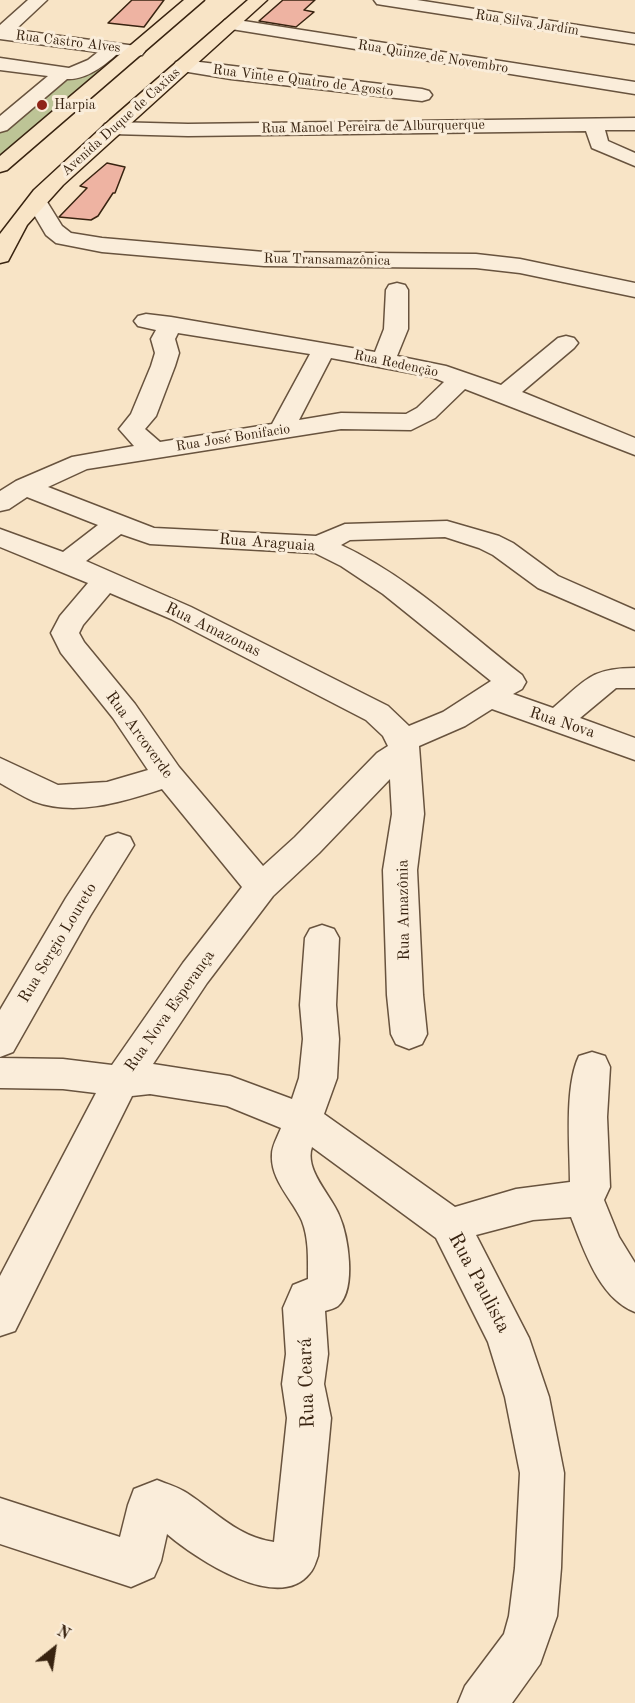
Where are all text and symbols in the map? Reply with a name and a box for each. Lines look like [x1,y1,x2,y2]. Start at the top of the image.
street label: Rua Silva Jardim [474,7,580,39]
street label: Rua Castro Alves [14,27,122,57]
street label: Rua Quinze de Novembro [356,37,510,77]
street label: Rua Vinte e Quatro de Agosto [212,62,394,100]
street label: Avenida Duque de Caxias [58,64,184,180]
place label: Harpia [54,97,96,113]
marker: Harpia [35,98,49,112]
street label: Rua Manoel Pereira de Alburquerque [261,117,485,137]
street label: Rua Transamazônica [263,250,391,270]
street label: Rua Redenção [352,347,440,381]
street label: Rua José Bonifacio [175,421,291,455]
street label: Rua Araguaia [218,530,316,556]
street label: Rua Amazonas [162,599,264,661]
street label: Rua Arcoverde [101,688,177,782]
street label: Rua Nova [527,703,597,743]
street label: Rua Amazônia [394,859,414,961]
street label: Rua Sergio Loureto [15,880,101,1006]
street label: Rua Nova Esperança [121,947,219,1075]
street label: Rua Paulista [443,1229,515,1337]
street label: Rua Ceará [293,1337,321,1429]
north arrow [24,1619,84,1679]
text: N [54,1623,72,1643]

